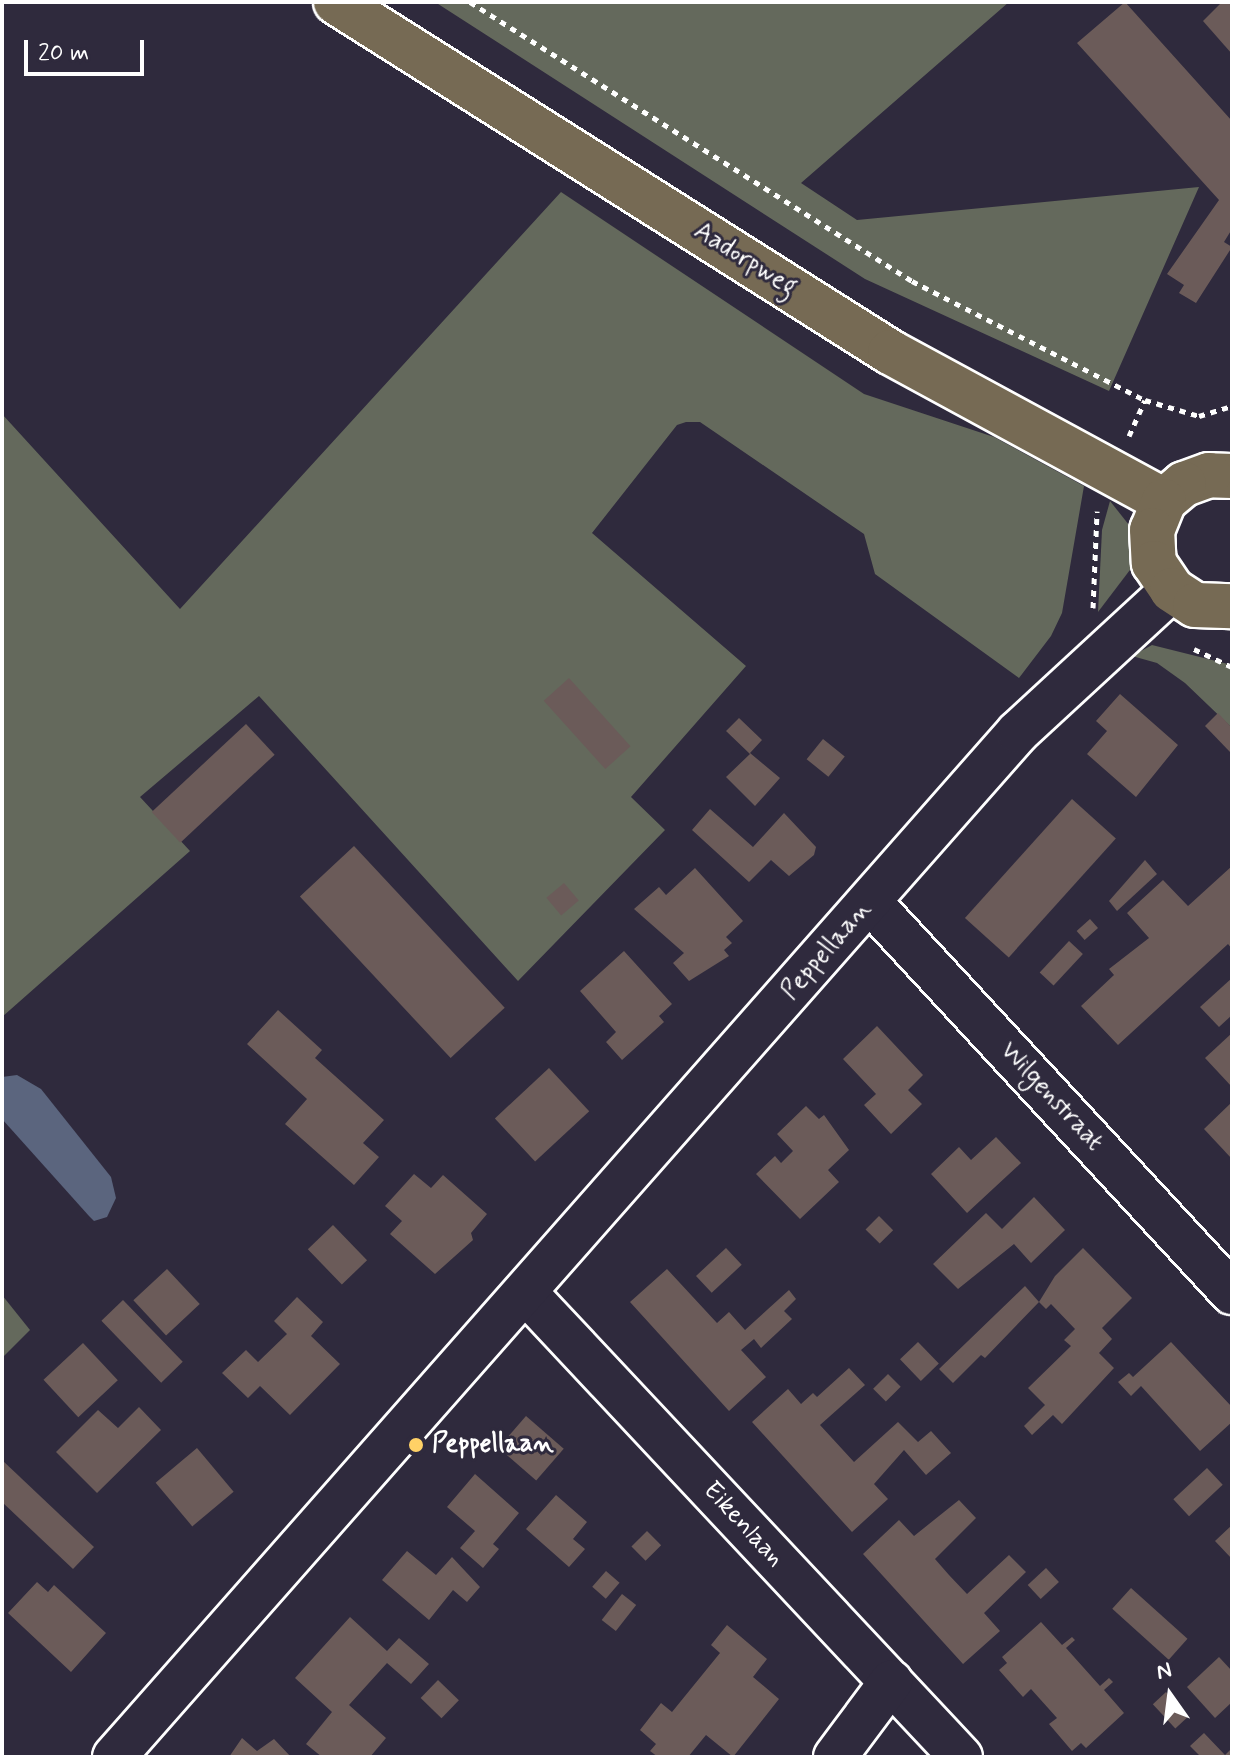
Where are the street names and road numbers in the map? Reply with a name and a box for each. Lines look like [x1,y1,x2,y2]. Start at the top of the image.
street label: Aadorpweg [688,216,802,304]
street label: Peppellaan [775,895,879,1007]
street label: Wilgenstraat [993,1036,1109,1158]
street label: Eikenlaan [696,1476,790,1574]

